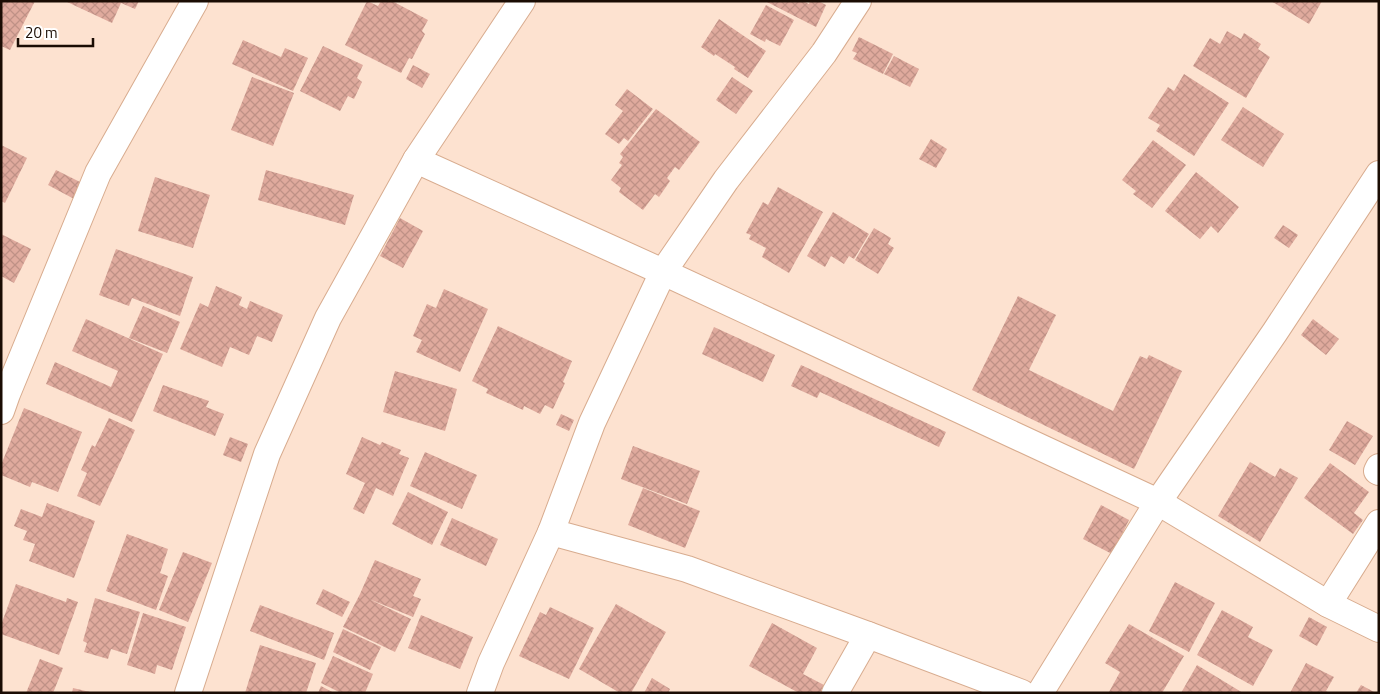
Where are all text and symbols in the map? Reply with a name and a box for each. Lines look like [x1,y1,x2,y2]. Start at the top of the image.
scale bar [18,15,92,47]
text: 20 m [25,21,58,44]

